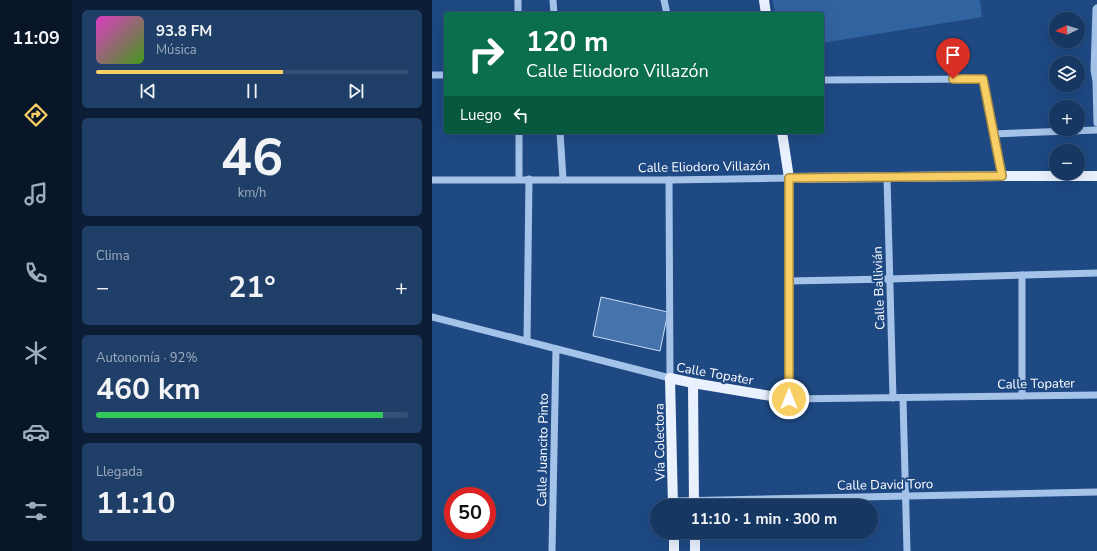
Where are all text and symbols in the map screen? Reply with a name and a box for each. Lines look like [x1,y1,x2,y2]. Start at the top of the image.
north arrow [1049,12,1085,48]
map controls [1049,12,1085,180]
text: 93.8 FM [156,21,212,41]
text: 120 m [526,23,609,61]
text: 11:09 [12,26,60,50]
icon: right [460,28,512,80]
pin [936,38,970,79]
text: Música [156,41,197,59]
icon: arrive [942,44,964,66]
button: layers [1049,56,1085,92]
text: Calle Eliodoro Villazón [526,59,709,83]
icon: previous [137,80,159,102]
icon: pause [241,80,263,102]
icon: next [345,80,367,102]
button: + [1049,100,1085,136]
icon: directions [22,101,50,129]
icon: left [510,104,532,126]
text: Luego [460,105,502,125]
text: 46 [221,122,283,193]
button: − [1049,144,1085,180]
street label: Calle Eliodoro Villazón [638,157,770,177]
icon: music [22,180,50,208]
text: km/h [238,184,266,202]
street label: Calle Ballivián [869,246,889,330]
text: Clima [96,247,130,265]
icon: phone [22,259,50,287]
text: 21° [228,267,276,308]
text: − [96,273,109,303]
text: + [395,273,408,303]
icon: climate [22,339,50,367]
text: Autonomía · 92% [96,349,197,367]
street label: Calle Topater [675,358,755,390]
text: 460 km [96,369,201,410]
street label: Calle Topater [997,374,1075,394]
position arrow [768,378,810,420]
street label: Calle Juancito Pinto [533,393,553,507]
street label: Vía Colectora [650,403,670,482]
icon: car [22,418,50,446]
text: Llegada [96,463,143,481]
street label: Calle David Toro [837,475,933,495]
text: 11:10 [96,483,175,524]
speed limit sign: 50 [444,487,496,539]
icon: filters [22,497,50,525]
text: 11:10 · 1 min · 300 m [691,509,837,529]

